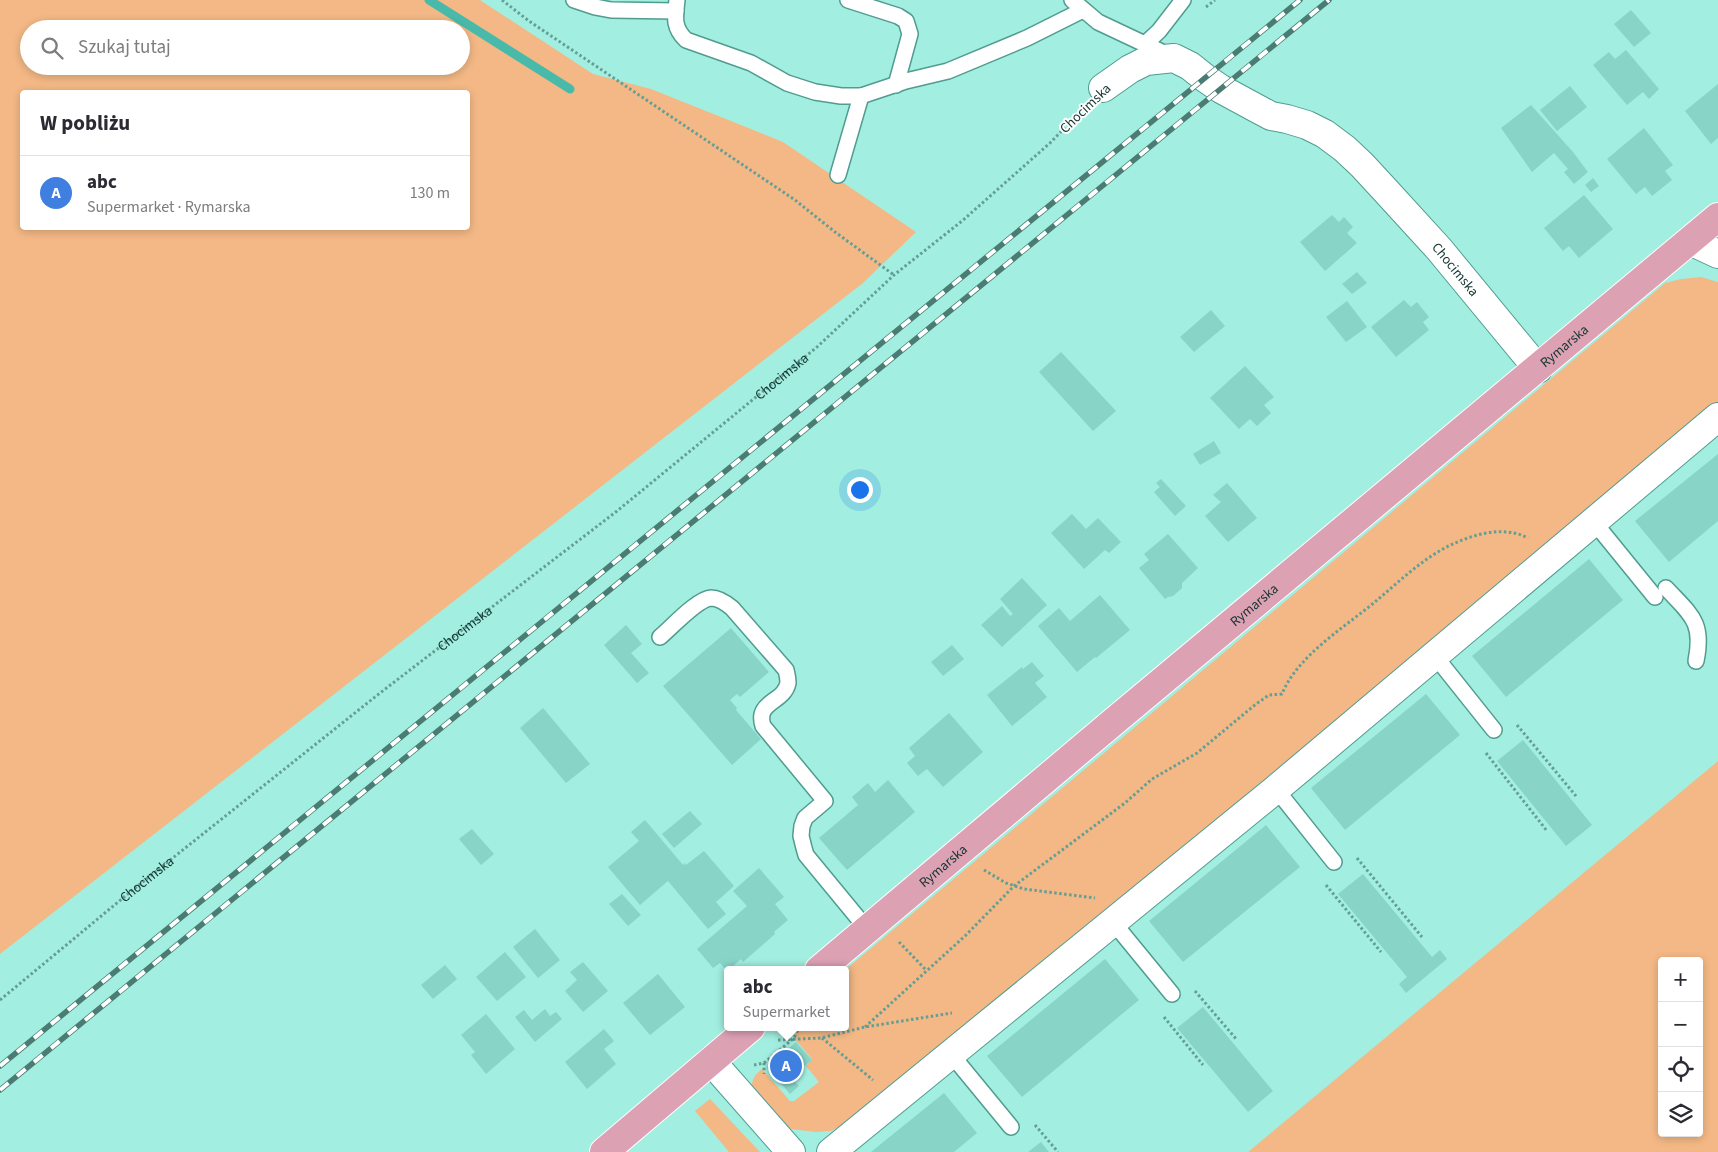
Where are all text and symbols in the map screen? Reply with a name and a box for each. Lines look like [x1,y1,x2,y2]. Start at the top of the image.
search box [20,20,470,75]
icon: search [38,34,66,62]
text: Szukaj tutaj [78,34,171,61]
street label: Chocimska [1056,79,1116,138]
text: W pobliżu [40,108,130,138]
text: abc [87,169,117,196]
text: A [51,182,61,204]
text: 130 m [410,182,450,204]
text: Supermarket · Rymarska [87,196,251,218]
street label: Chocimska [1427,238,1483,301]
street label: Rymarska [1536,320,1593,373]
street label: Chocimska [751,349,813,405]
your location [847,477,873,503]
street label: Rymarska [1226,579,1283,632]
street label: Chocimska [433,601,497,656]
street label: Rymarska [915,840,972,893]
street label: Chocimska [116,852,178,908]
map controls [1658,957,1703,1137]
button: + [1658,957,1703,1002]
popup [724,966,849,1031]
text: abc [743,974,773,1001]
text: Supermarket [743,1001,830,1023]
button: − [1658,1002,1703,1047]
pin: A [770,1047,802,1085]
button: locate [1658,1047,1703,1092]
button: layers [1658,1092,1703,1137]

